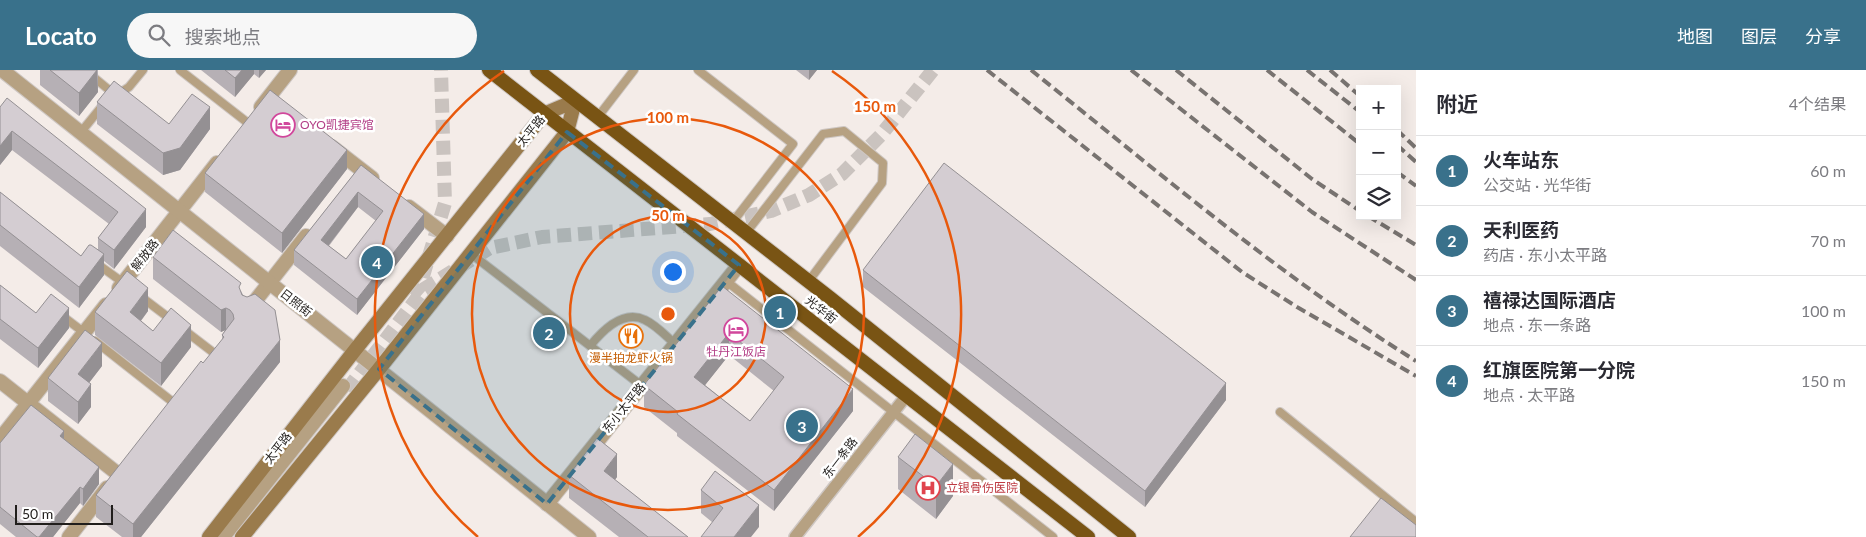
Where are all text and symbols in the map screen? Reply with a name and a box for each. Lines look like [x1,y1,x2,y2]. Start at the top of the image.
search box [127,13,477,58]
text: Locato [25,21,97,50]
icon: search [145,21,173,49]
text: 搜索地点 [185,25,261,48]
text: 地图 [1677,25,1713,47]
text: 图层 [1741,25,1777,47]
text: 分享 [1805,25,1841,47]
map controls [1356,85,1401,220]
button: + [1356,85,1401,130]
text: 附近 [1436,91,1478,116]
text: 4个结果 [1789,94,1846,113]
text: 150 m [854,97,896,115]
text: 100 m [647,108,689,126]
hotel icon: OYO凯捷宾馆 [270,112,296,138]
street label: 太平路 [513,112,548,149]
place label: OYO凯捷宾馆 [300,117,374,132]
button: − [1356,130,1401,175]
text: 火车站东 [1483,148,1559,171]
text: 1 [1447,161,1457,180]
text: 60 m [1810,161,1846,180]
button: layers [1356,175,1401,220]
text: 公交站 · 光华街 [1483,175,1591,194]
text: 50 m [651,206,685,224]
text: 天利医药 [1483,218,1559,241]
text: 2 [1447,231,1457,250]
text: 70 m [1810,231,1846,250]
street label: 解放路 [128,236,162,273]
pin: 4 [361,243,393,281]
text: 药店 · 东小太平路 [1483,245,1607,264]
your location [660,259,686,285]
street label: 日照街 [278,286,315,320]
text: 禧禄达国际酒店 [1483,288,1616,311]
pin: 1 [764,293,796,331]
street label: 光华街 [803,293,840,327]
text: 3 [1447,301,1457,320]
text: 100 m [1801,301,1846,320]
centre of rings [659,305,677,323]
pin: 2 [533,314,565,352]
text: 地点 · 东一条路 [1483,315,1591,334]
hotel icon: 牡丹江饭店 [723,317,749,343]
restaurant icon: 漫半拍龙虾火锅 [618,323,644,349]
place label: 牡丹江饭店 [706,344,766,359]
place label: 漫半拍龙虾火锅 [589,350,673,365]
text: 红旗医院第一分院 [1483,358,1635,381]
text: 4 [1447,371,1457,390]
text: 150 m [1801,371,1846,390]
street label: 东小太平路 [599,380,648,436]
text: 地点 · 太平路 [1483,385,1575,404]
pin: 3 [786,407,818,445]
street label: 太平路 [261,429,295,466]
street label: 东一条路 [819,434,860,481]
hospital icon: 立银骨伤医院 [915,475,941,501]
place label: 立银骨伤医院 [946,480,1018,495]
scale bar [15,502,112,525]
text: 50 m [22,505,53,522]

